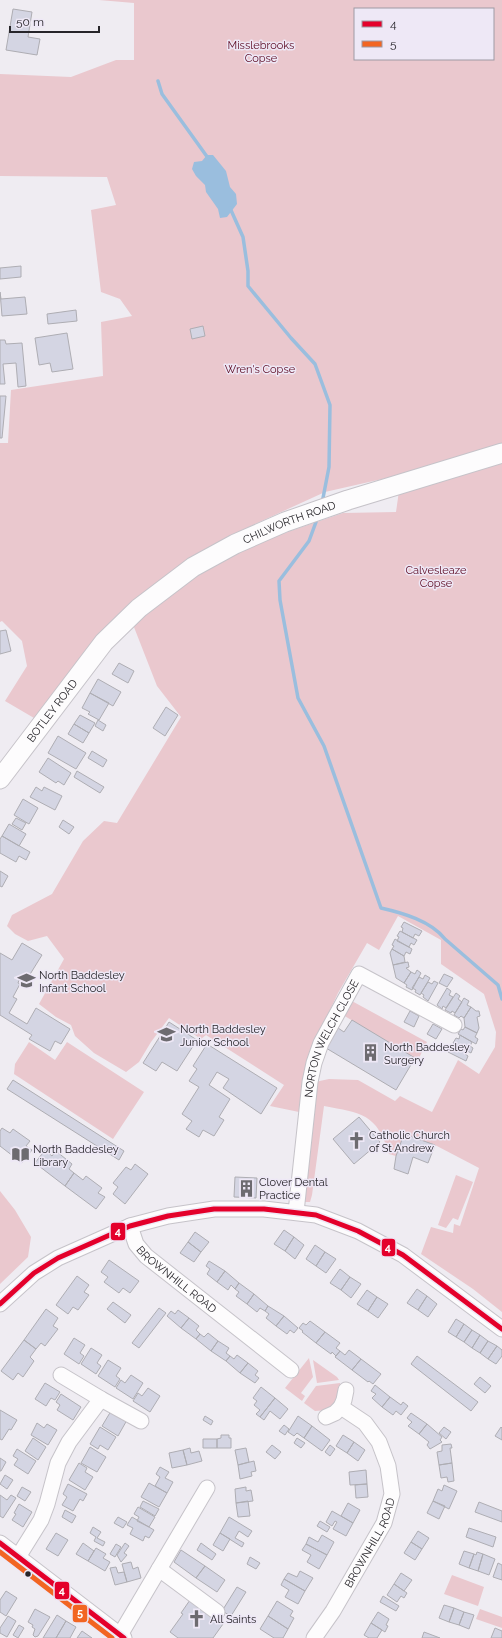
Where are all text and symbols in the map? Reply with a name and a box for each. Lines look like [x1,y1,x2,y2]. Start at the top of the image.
scale bar [10,8,99,34]
legend [354,8,494,60]
text: 50 m [16,15,44,29]
text: 4 [390,17,397,31]
text: 5 [390,37,397,51]
park label: Misslebrooks Copse [228,39,294,65]
park label: Wren's Copse [225,363,296,376]
street label: CHILWORTH ROAD [241,499,338,547]
park label: Calvesleaze Copse [406,564,467,590]
street label: BOTLEY ROAD [24,677,80,745]
place label: North Baddesley Infant School [39,969,125,995]
school or university icon: North Baddesley Infant School [16,971,36,991]
street label: NORTON WELCH CLOSE [302,977,362,1098]
place label: North Baddesley Junior School [180,1023,266,1049]
school or university icon: North Baddesley Junior School [157,1025,177,1045]
place label: North Baddesley Surgery [384,1041,470,1067]
building icon: North Baddesley Surgery [361,1043,381,1063]
place label: Catholic Church of St Andrew [369,1129,450,1155]
church icon: Catholic Church of St Andrew [346,1131,366,1151]
place label: North Baddesley Library [33,1143,119,1169]
library icon: North Baddesley Library [10,1145,30,1165]
place label: Clover Dental Practice [259,1176,328,1202]
building icon: Clover Dental Practice [236,1178,256,1198]
line badge: 4 [110,1222,126,1241]
text: 4 [115,1225,121,1238]
line badge: 4 [381,1238,396,1257]
text: 4 [385,1241,391,1254]
street label: BROWNHILL ROAD [133,1244,219,1316]
street label: BROWNHILL ROAD [342,1496,398,1590]
unlabelled marker [23,1569,33,1579]
line badge: 4 [54,1581,70,1600]
text: 4 [59,1584,65,1597]
line badge: 5 [72,1604,88,1623]
text: 5 [77,1607,83,1620]
church icon: All Saints [187,1609,207,1629]
place label: All Saints [210,1613,256,1626]

